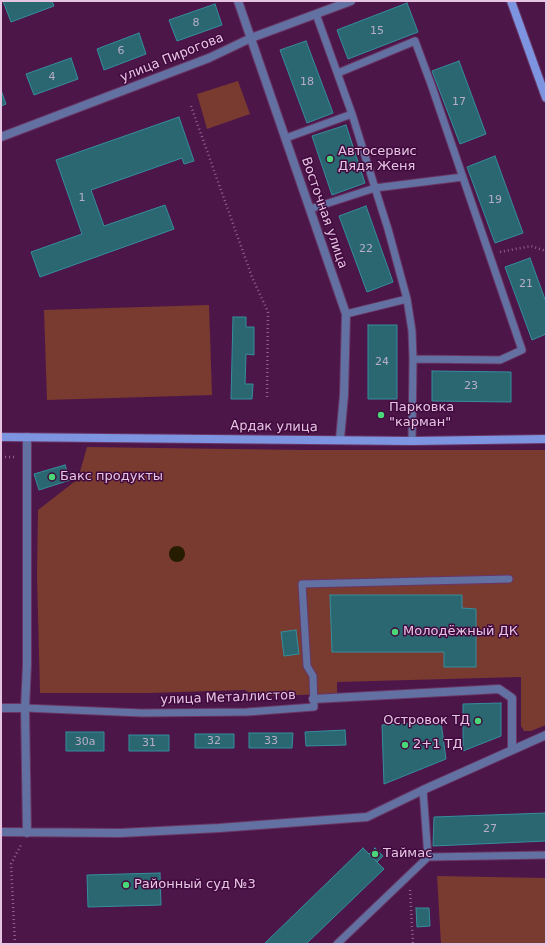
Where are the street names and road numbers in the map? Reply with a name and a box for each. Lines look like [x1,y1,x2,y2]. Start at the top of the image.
street label: улица Пирогова [118,30,226,86]
street label: Восточная улица [298,155,350,271]
street label: Ардак улица [230,418,318,436]
street label: улица Металлистов [160,688,296,708]

